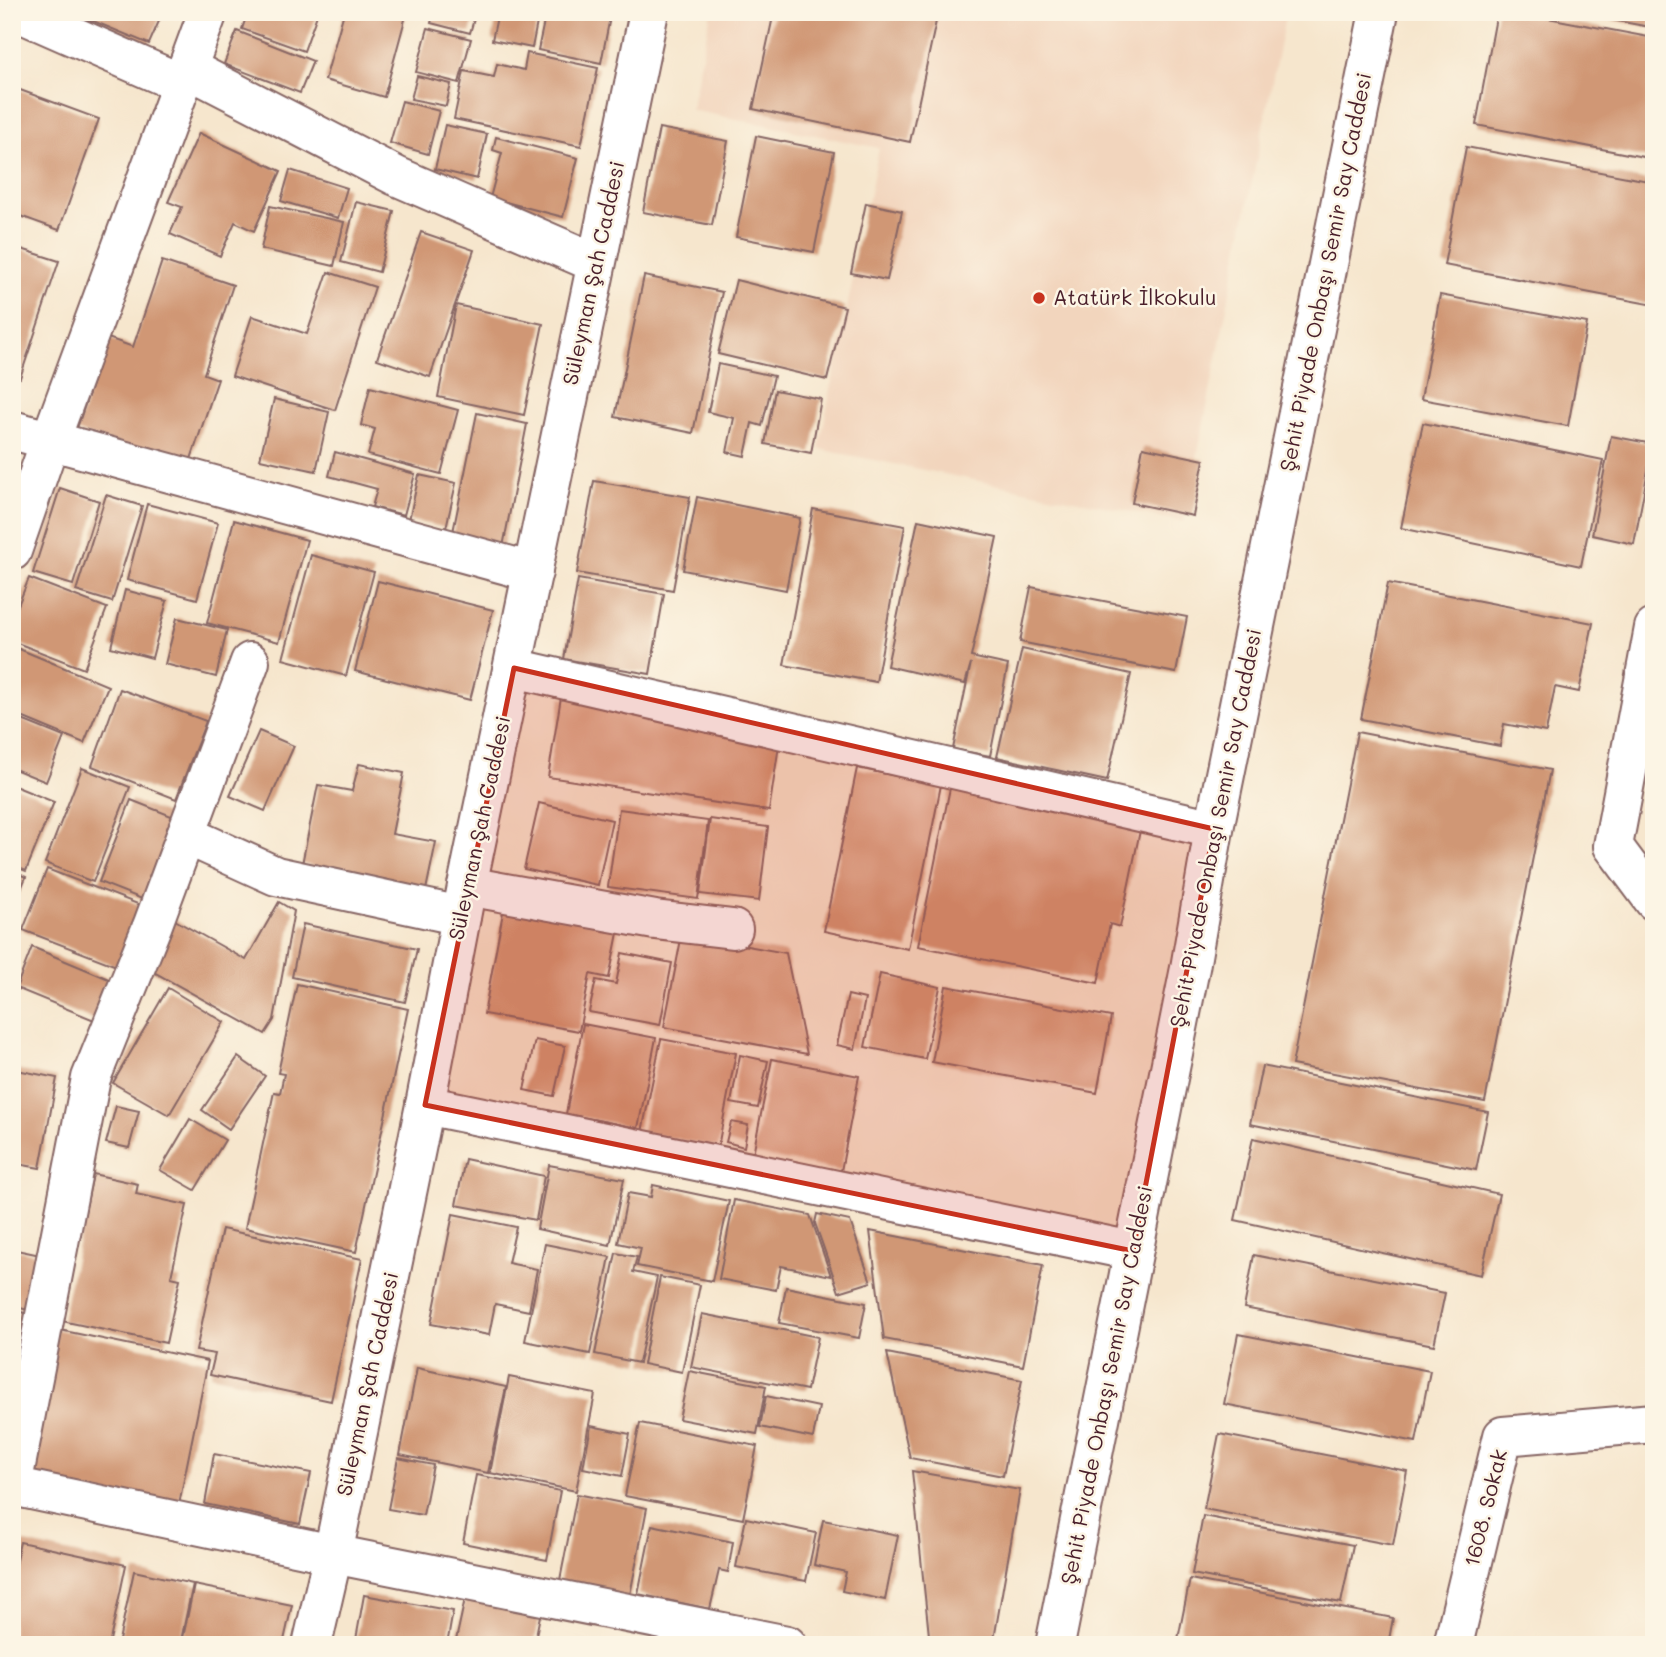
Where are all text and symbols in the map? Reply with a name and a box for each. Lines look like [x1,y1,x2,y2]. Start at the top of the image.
street label: Şehit Piyade Onbaşı Semir Say Caddesi [1273,70,1376,473]
street label: Süleyman Şah Caddesi [556,158,629,387]
place label: Atatürk İlkokulu [1053,283,1216,310]
marker: Atatürk İlkokulu [1031,290,1047,306]
street label: Şehit Piyade Onbaşı Semir Say Caddesi [1163,626,1266,1029]
street label: Süleyman Şah Caddesi [442,713,515,942]
street label: Şehit Piyade Onbaşı Semir Say Caddesi [1054,1183,1157,1586]
street label: Süleyman Şah Caddesi [330,1269,403,1498]
street label: 1608. Sokak [1457,1446,1512,1569]

